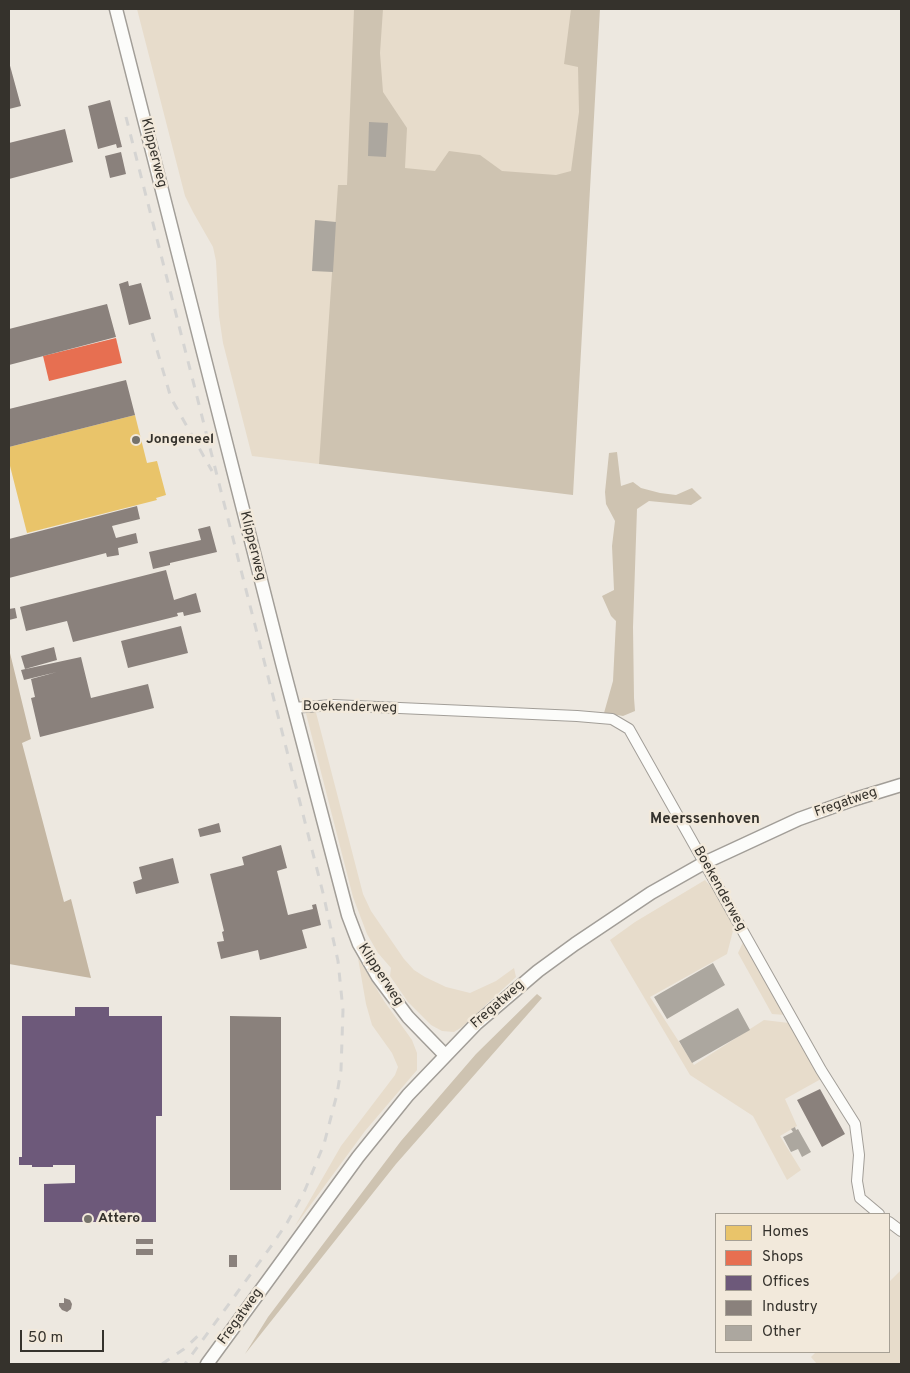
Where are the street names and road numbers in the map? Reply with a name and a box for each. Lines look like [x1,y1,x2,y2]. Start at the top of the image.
street label: Klipperweg [136,116,170,190]
street label: Klipperweg [235,509,269,583]
street label: Boekenderweg [303,699,397,717]
street label: Fregatweg [812,784,880,822]
street label: Boekenderweg [689,844,749,934]
street label: Klipperweg [354,941,406,1009]
street label: Fregatweg [468,977,528,1033]
street label: Fregatweg [215,1286,267,1348]

